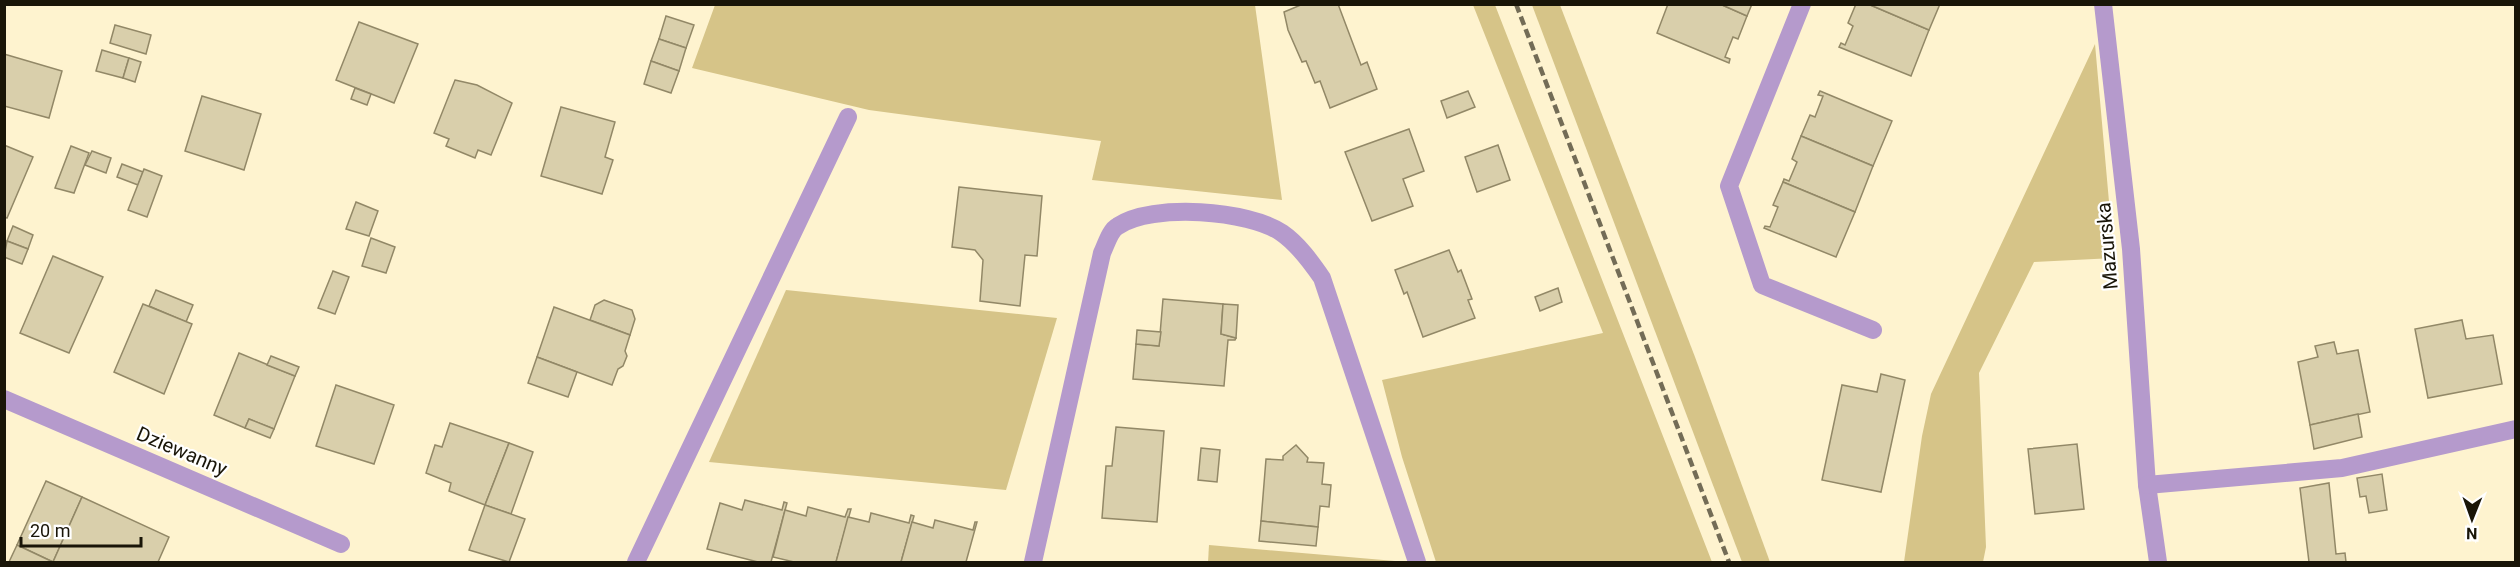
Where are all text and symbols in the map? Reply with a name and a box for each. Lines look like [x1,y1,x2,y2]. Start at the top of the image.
street label: Mazurska [2091,201,2123,291]
street label: Dziewanny [133,421,231,481]
north arrow [2442,489,2502,549]
scale bar [21,510,141,548]
text: 20 m [30,520,70,541]
text: N [2466,524,2478,543]

